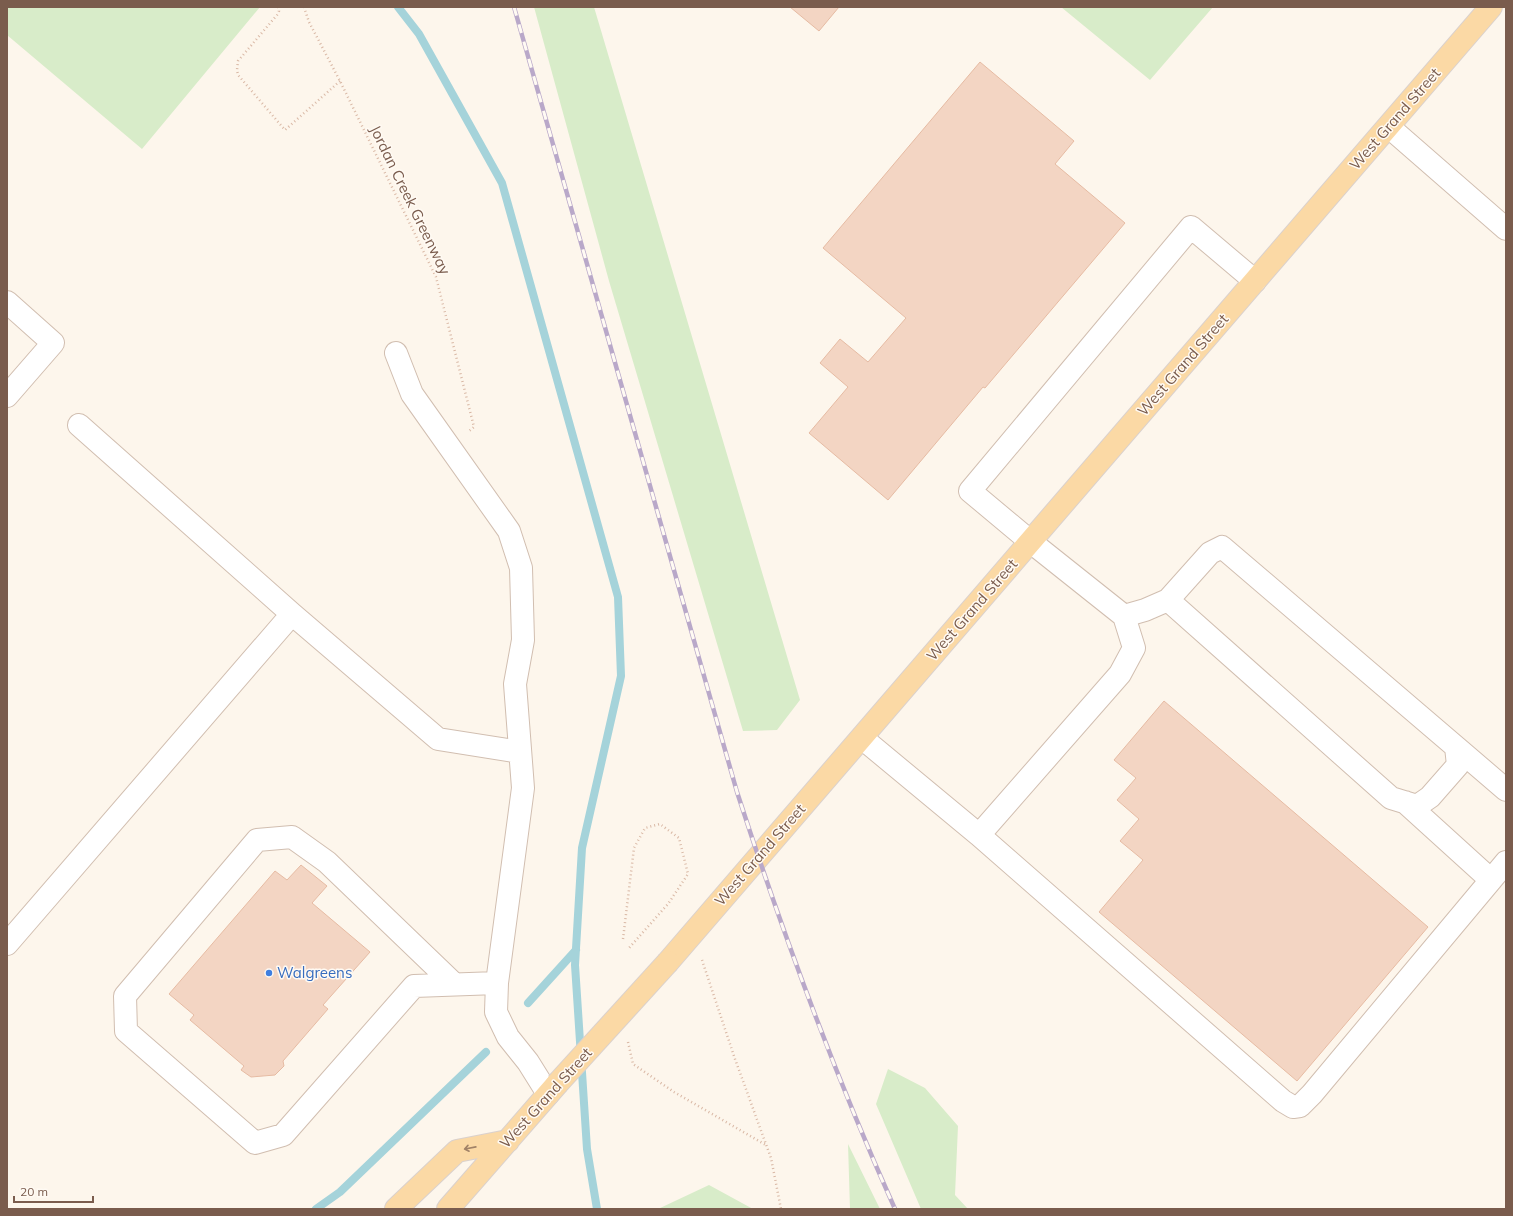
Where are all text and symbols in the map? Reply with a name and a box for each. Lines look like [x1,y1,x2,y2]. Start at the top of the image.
street label: West Grand Street [1345,64,1444,174]
street label: Jordan Creek Greenway [366,122,455,278]
street label: West Grand Street [1133,310,1232,420]
street label: West Grand Street [922,555,1021,665]
street label: West Grand Street [710,800,809,910]
place label: Walgreens [277,963,352,982]
marker: Walgreens [264,968,274,978]
street label: West Grand Street [495,1043,596,1152]
one-way arrow [464,1144,477,1152]
scale bar [14,1178,93,1204]
text: 20 m [20,1184,48,1199]

